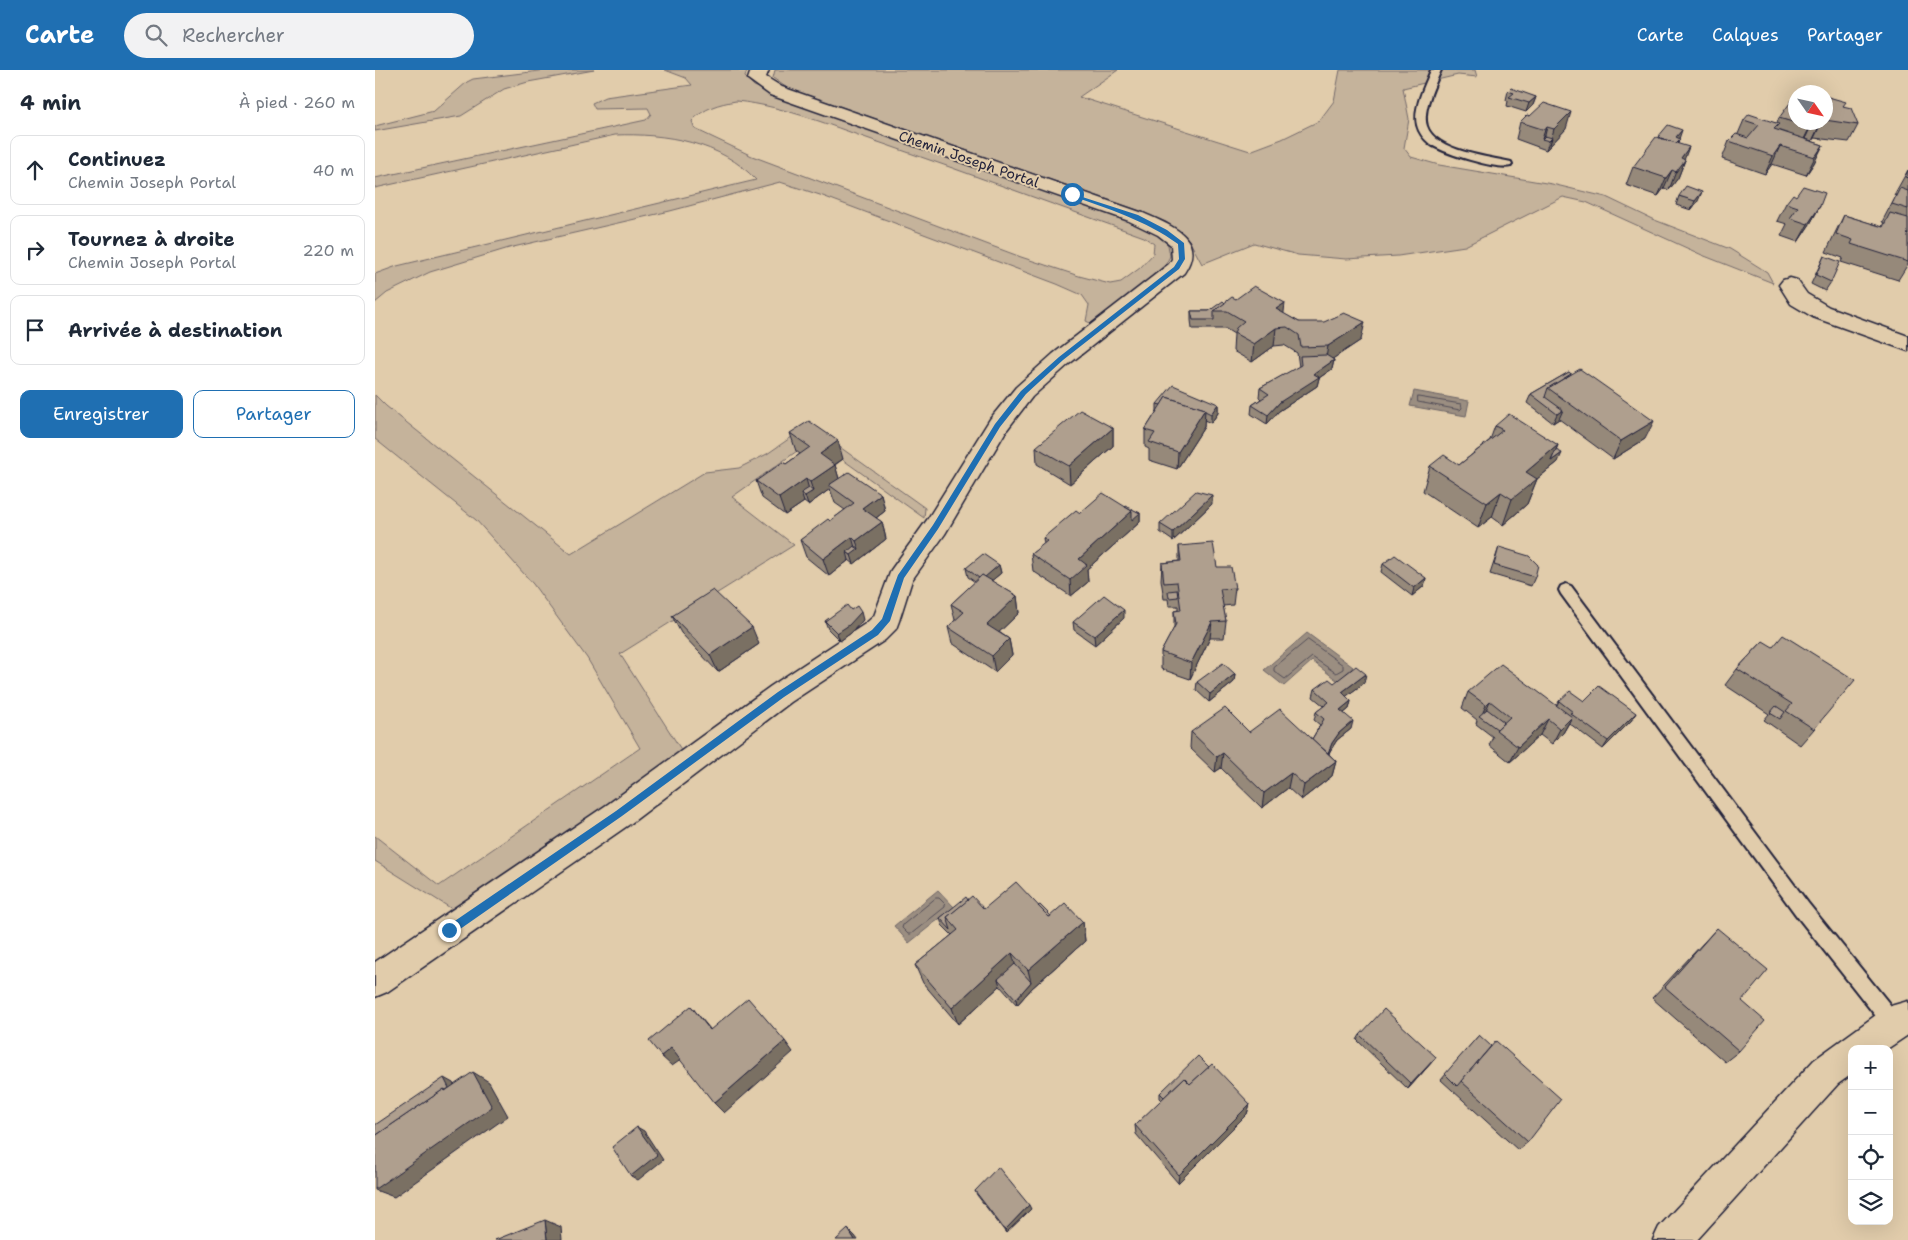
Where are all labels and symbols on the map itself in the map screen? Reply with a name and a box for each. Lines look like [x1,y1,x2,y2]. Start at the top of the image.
north arrow [1788,85,1833,130]
street label: Chemin Joseph Portal [897,127,1042,192]
route start [1061,183,1084,206]
route end [438,919,461,942]

